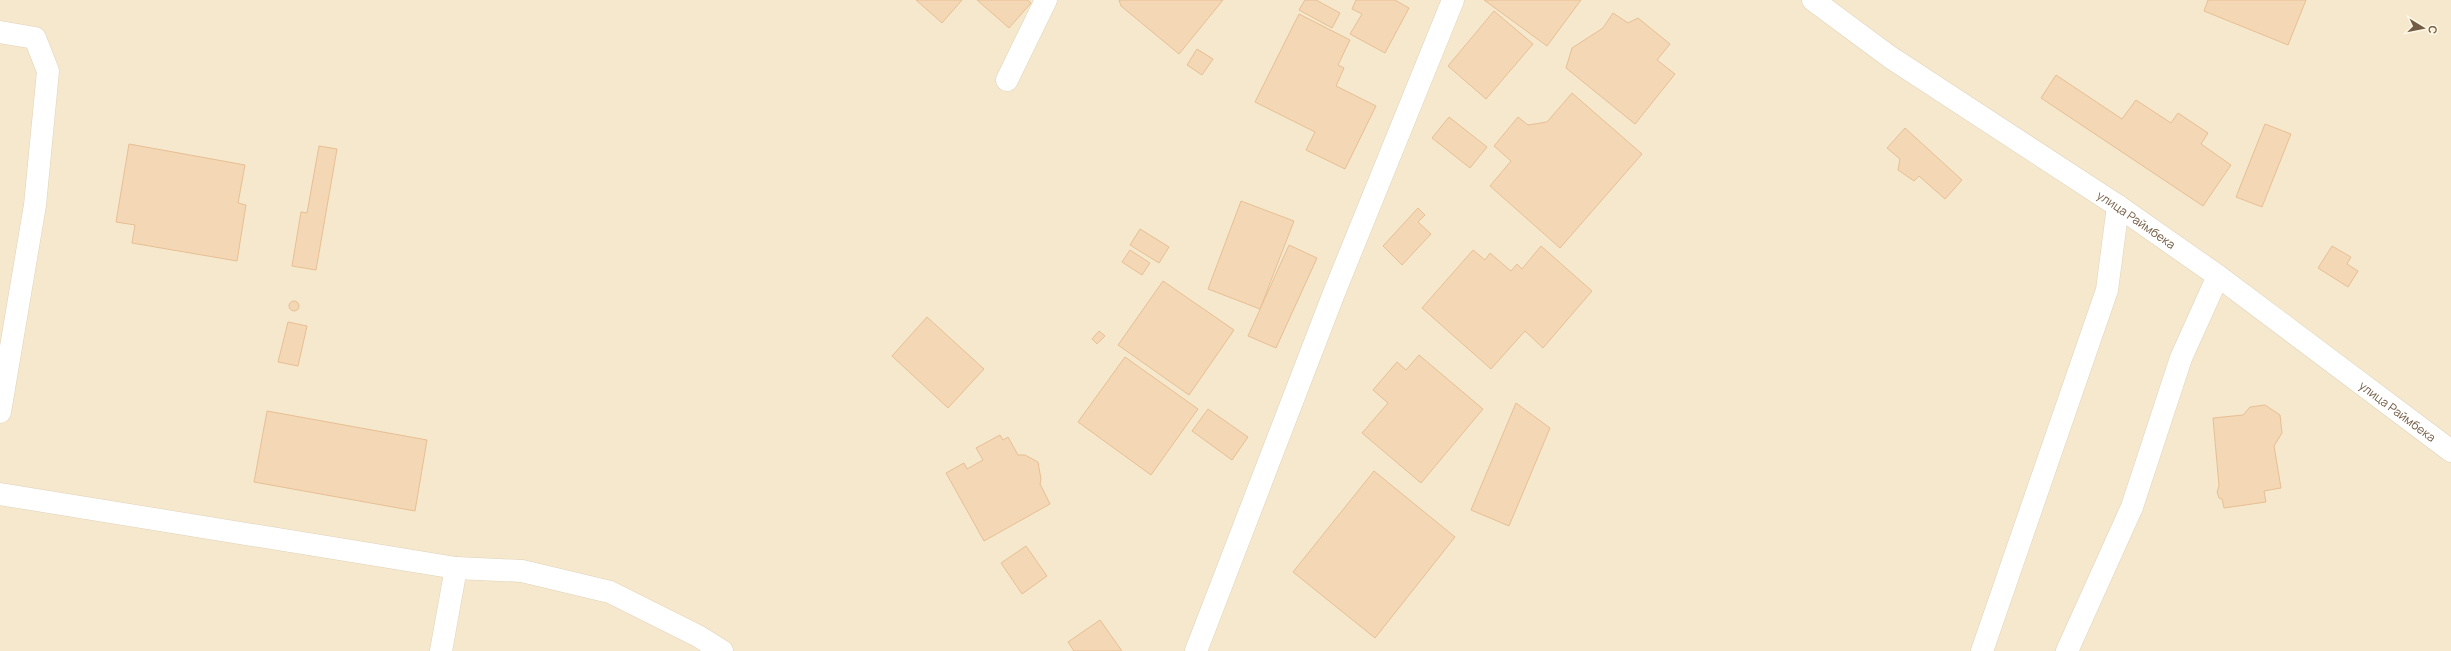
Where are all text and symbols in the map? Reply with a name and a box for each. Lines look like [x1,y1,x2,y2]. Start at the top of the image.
north arrow [2403,8,2443,48]
text: С [2425,25,2441,35]
street label: улица Раймбека [2094,186,2179,252]
street label: улица Раймбека [2356,377,2440,445]

